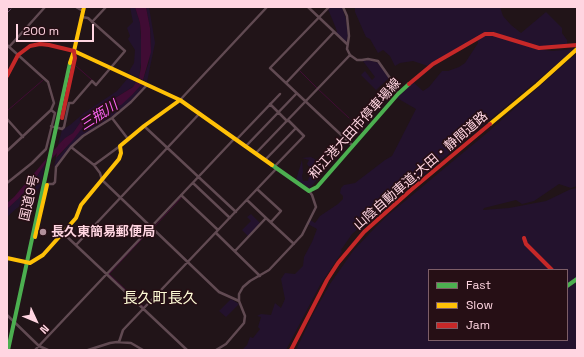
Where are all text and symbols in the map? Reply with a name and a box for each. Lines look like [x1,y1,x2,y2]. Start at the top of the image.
scale bar [18,16,96,42]
text: 200 m [23,23,59,39]
street label: 和江港大田市停車場線 [306,75,404,183]
water label: 三瓶川 [77,98,121,134]
street label: 山陰自動車道;大田・静間道路 [351,109,491,233]
street label: 国道9号 [17,173,43,223]
place label: 長久東簡易郵便局 [51,224,155,240]
marker: 長久東簡易郵便局 [38,227,48,237]
legend [428,269,568,341]
text: Fast [466,277,491,293]
district label: 長久町長久 [123,290,197,308]
text: Slow [466,297,493,313]
north arrow [16,301,56,341]
text: Jam [466,317,490,333]
text: N [37,322,52,337]

